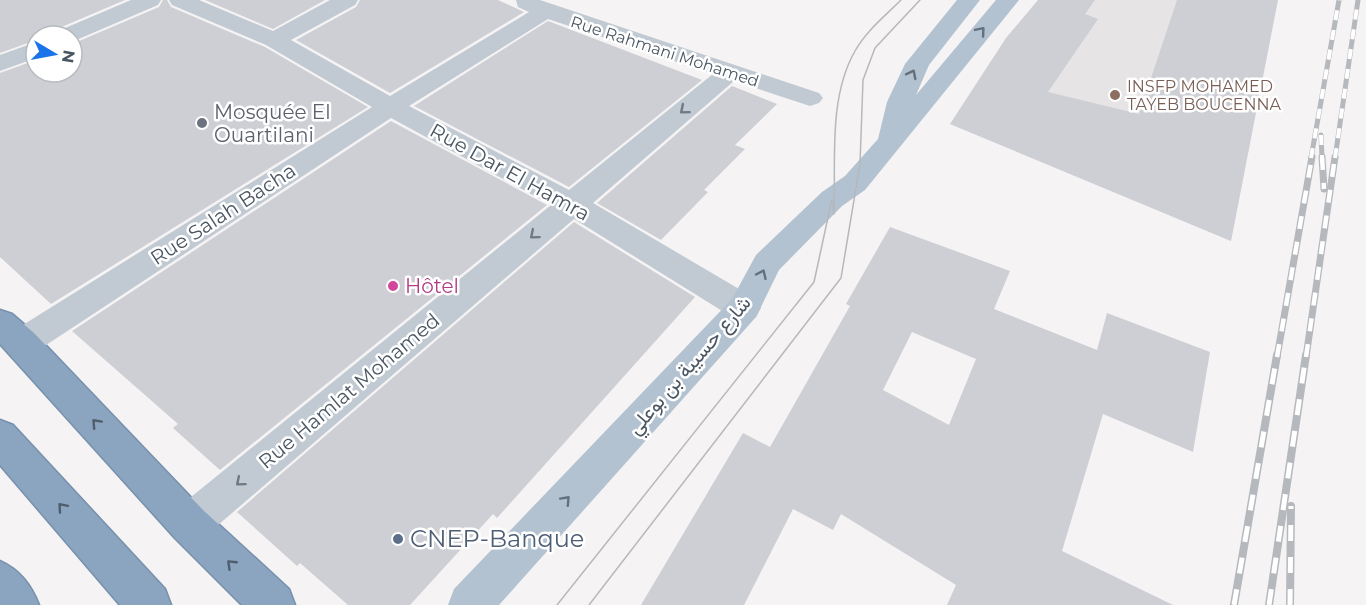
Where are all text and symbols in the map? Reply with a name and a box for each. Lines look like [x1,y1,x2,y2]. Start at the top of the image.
street label: Rue Rahmani Mohamed [568,12,761,91]
north arrow [24,24,84,84]
one-way arrow [974,27,985,38]
text: N [58,48,79,65]
one-way arrow [905,69,916,80]
place label: INSFP MOHAMED TAYEB BOUCENNA [1127,77,1281,114]
marker: INSFP MOHAMED TAYEB BOUCENNA [1108,88,1122,102]
place label: Mosquée El Ouartilani [214,100,331,147]
one-way arrow [680,103,691,114]
marker: Mosquée El Ouartilani [195,116,209,130]
street label: Rue Dar El Hamra [426,118,594,226]
street label: Rue Salah Bacha [146,158,300,270]
one-way arrow [530,228,541,239]
one-way arrow [754,270,766,281]
place label: Hôtel [405,274,459,298]
marker: Hôtel [386,279,400,293]
street label: شارع حسيبة بن بوعلي [622,291,759,442]
street label: Rue Hamlat Mohamed [254,308,444,474]
one-way arrow [92,420,103,430]
one-way arrow [236,475,247,486]
one-way arrow [559,497,570,508]
one-way arrow [58,503,69,514]
place label: CNEP-Banque [410,524,584,553]
marker: CNEP-Banque [391,532,405,546]
one-way arrow [227,561,238,572]

